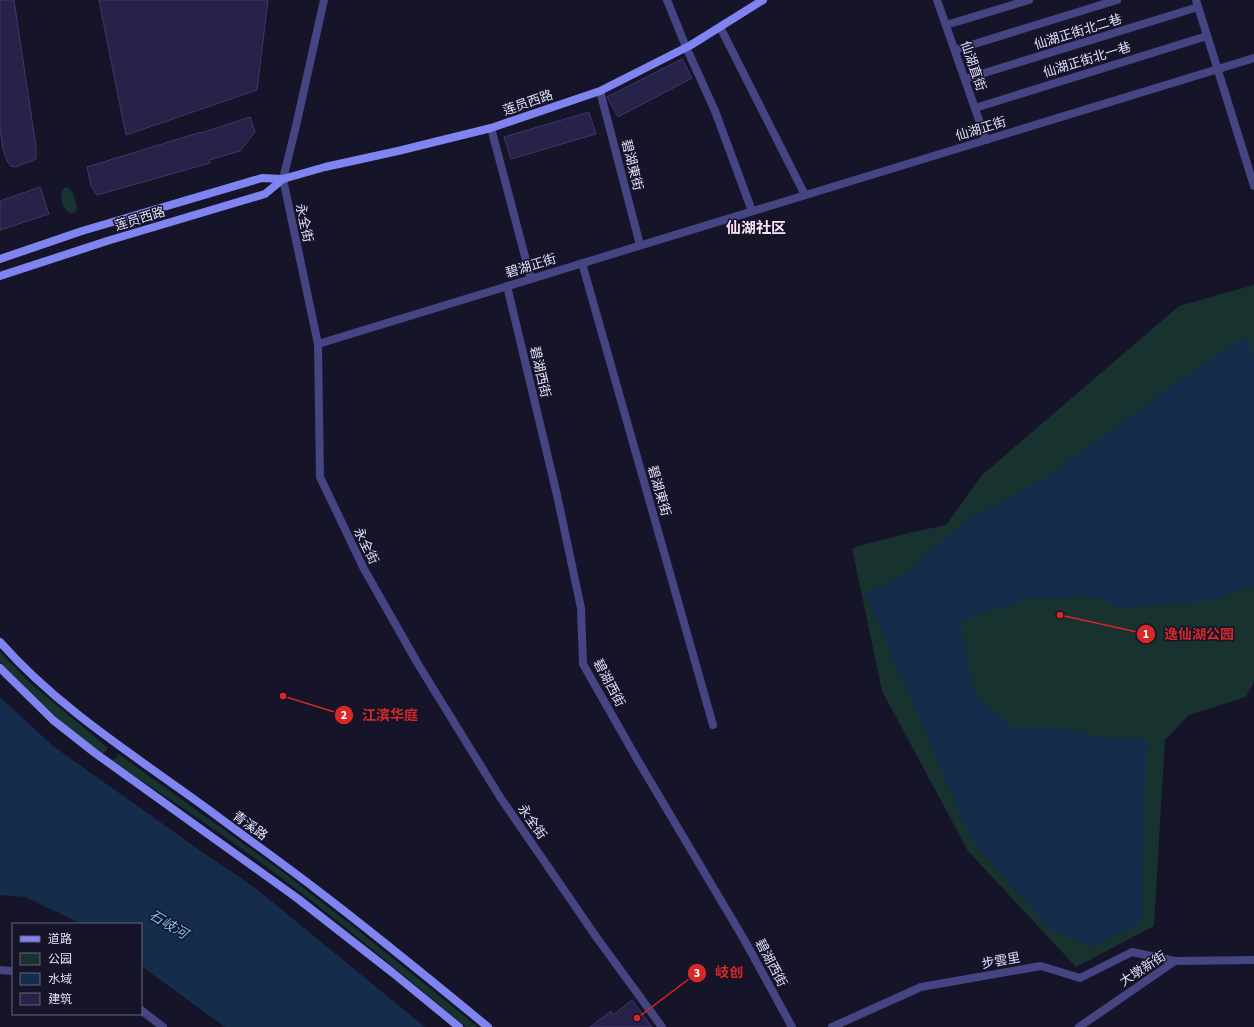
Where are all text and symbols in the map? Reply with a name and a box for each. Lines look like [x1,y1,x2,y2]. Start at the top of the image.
street label: 仙湖正街北二巷 [1032,10,1124,54]
street label: 仙湖直街 [956,38,990,94]
street label: 仙湖正街北一巷 [1041,38,1133,82]
street label: 莲员西路 [500,86,556,120]
street label: 仙湖正街 [953,113,1009,145]
street label: 碧湖東街 [617,138,647,192]
street label: 永全街 [291,202,317,244]
street label: 莲员西路 [112,203,168,235]
district label: 仙湖社区 [726,218,786,239]
street label: 碧湖正街 [503,250,559,282]
street label: 碧湖西街 [525,345,555,399]
street label: 碧湖東街 [643,464,675,518]
street label: 永全街 [349,525,383,567]
callout: 逸仙湖公园 [1136,621,1242,647]
text: 逸仙湖公园 [1164,625,1234,645]
text: 1 [1143,626,1149,643]
street label: 碧湖西街 [589,656,629,710]
callout: 江滨华庭 [334,702,426,728]
text: 江滨华庭 [362,706,418,726]
text: 2 [341,707,347,724]
street label: 永全街 [513,801,551,843]
street label: 青溪路 [229,807,271,845]
water label: 石岐河 [145,906,194,946]
legend [12,923,142,1015]
text: 道路 [48,931,72,948]
street label: 碧湖西街 [751,936,791,990]
street label: 大墩新街 [1116,947,1170,991]
street label: 步雲里 [980,949,1022,973]
text: 公园 [48,951,72,968]
callout: 岐创 [687,960,751,986]
text: 岐创 [715,963,743,983]
text: 3 [694,965,700,982]
text: 水域 [48,971,72,988]
text: 建筑 [48,991,72,1008]

